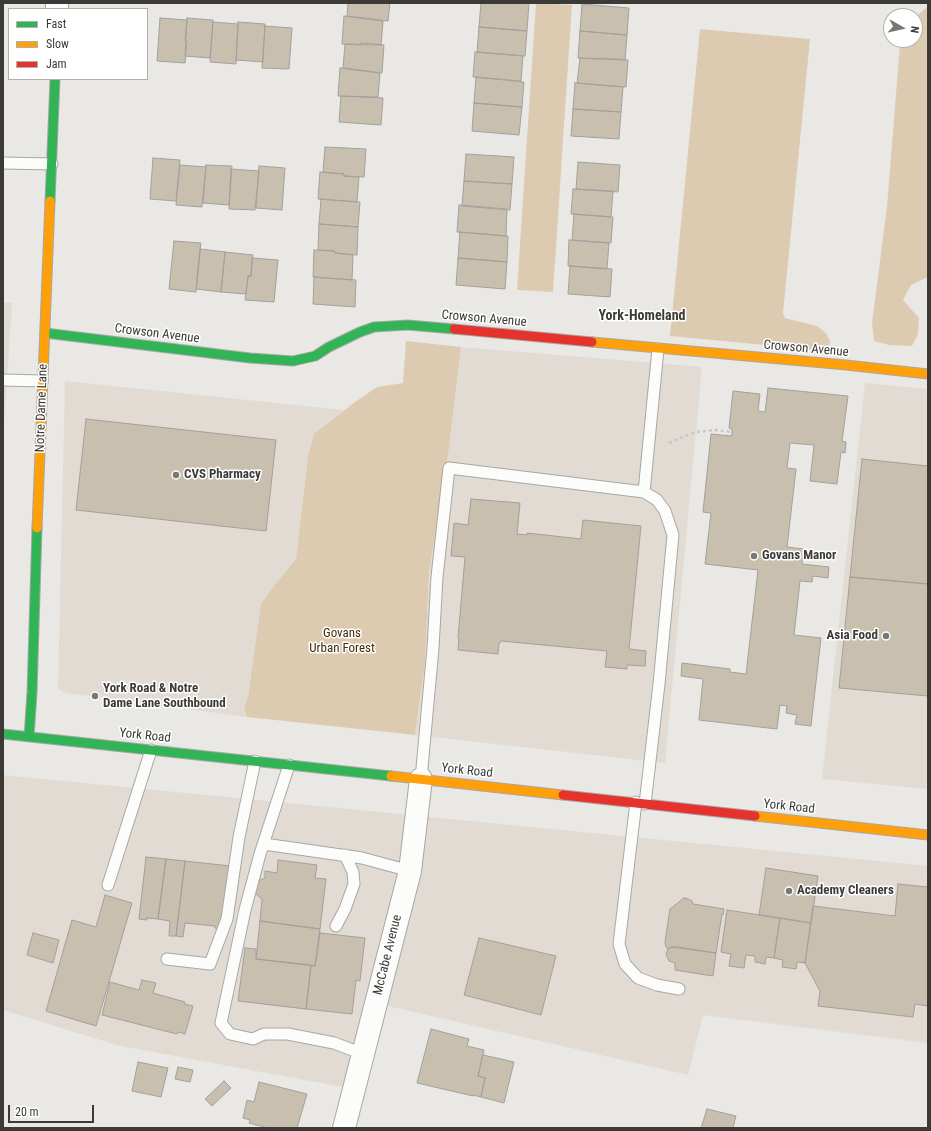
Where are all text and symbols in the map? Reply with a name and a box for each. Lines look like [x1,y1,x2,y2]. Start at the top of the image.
legend [8,8,148,80]
north arrow [883,8,923,48]
text: Fast [46,17,66,31]
text: N [907,25,921,34]
text: Slow [46,37,69,51]
text: Jam [46,57,67,71]
street label: Crowson Avenue [441,308,527,330]
district label: York-Homeland [598,308,686,324]
street label: Crowson Avenue [114,321,200,347]
street label: Crowson Avenue [763,338,849,360]
street label: Notre Dame Lane [33,363,51,453]
place label: CVS Pharmacy [184,467,261,483]
marker: CVS Pharmacy [171,470,181,480]
place label: Govans Manor [762,548,836,564]
marker: Govans Manor [749,551,759,561]
park label: Govans Urban Forest [309,626,375,657]
place label: Asia Food [827,628,878,644]
marker: Asia Food [881,631,891,641]
place label: York Road & Notre Dame Lane Southbound [103,681,226,712]
marker: York Road & Notre Dame Lane Southbound [90,691,100,701]
street label: York Road [118,726,172,746]
street label: York Road [440,761,494,781]
street label: York Road [762,797,816,817]
place label: Academy Cleaners [797,883,894,899]
marker: Academy Cleaners [784,886,794,896]
street label: McCabe Avenue [370,913,406,997]
scale bar [10,1097,96,1123]
text: 20 m [15,1105,39,1119]

